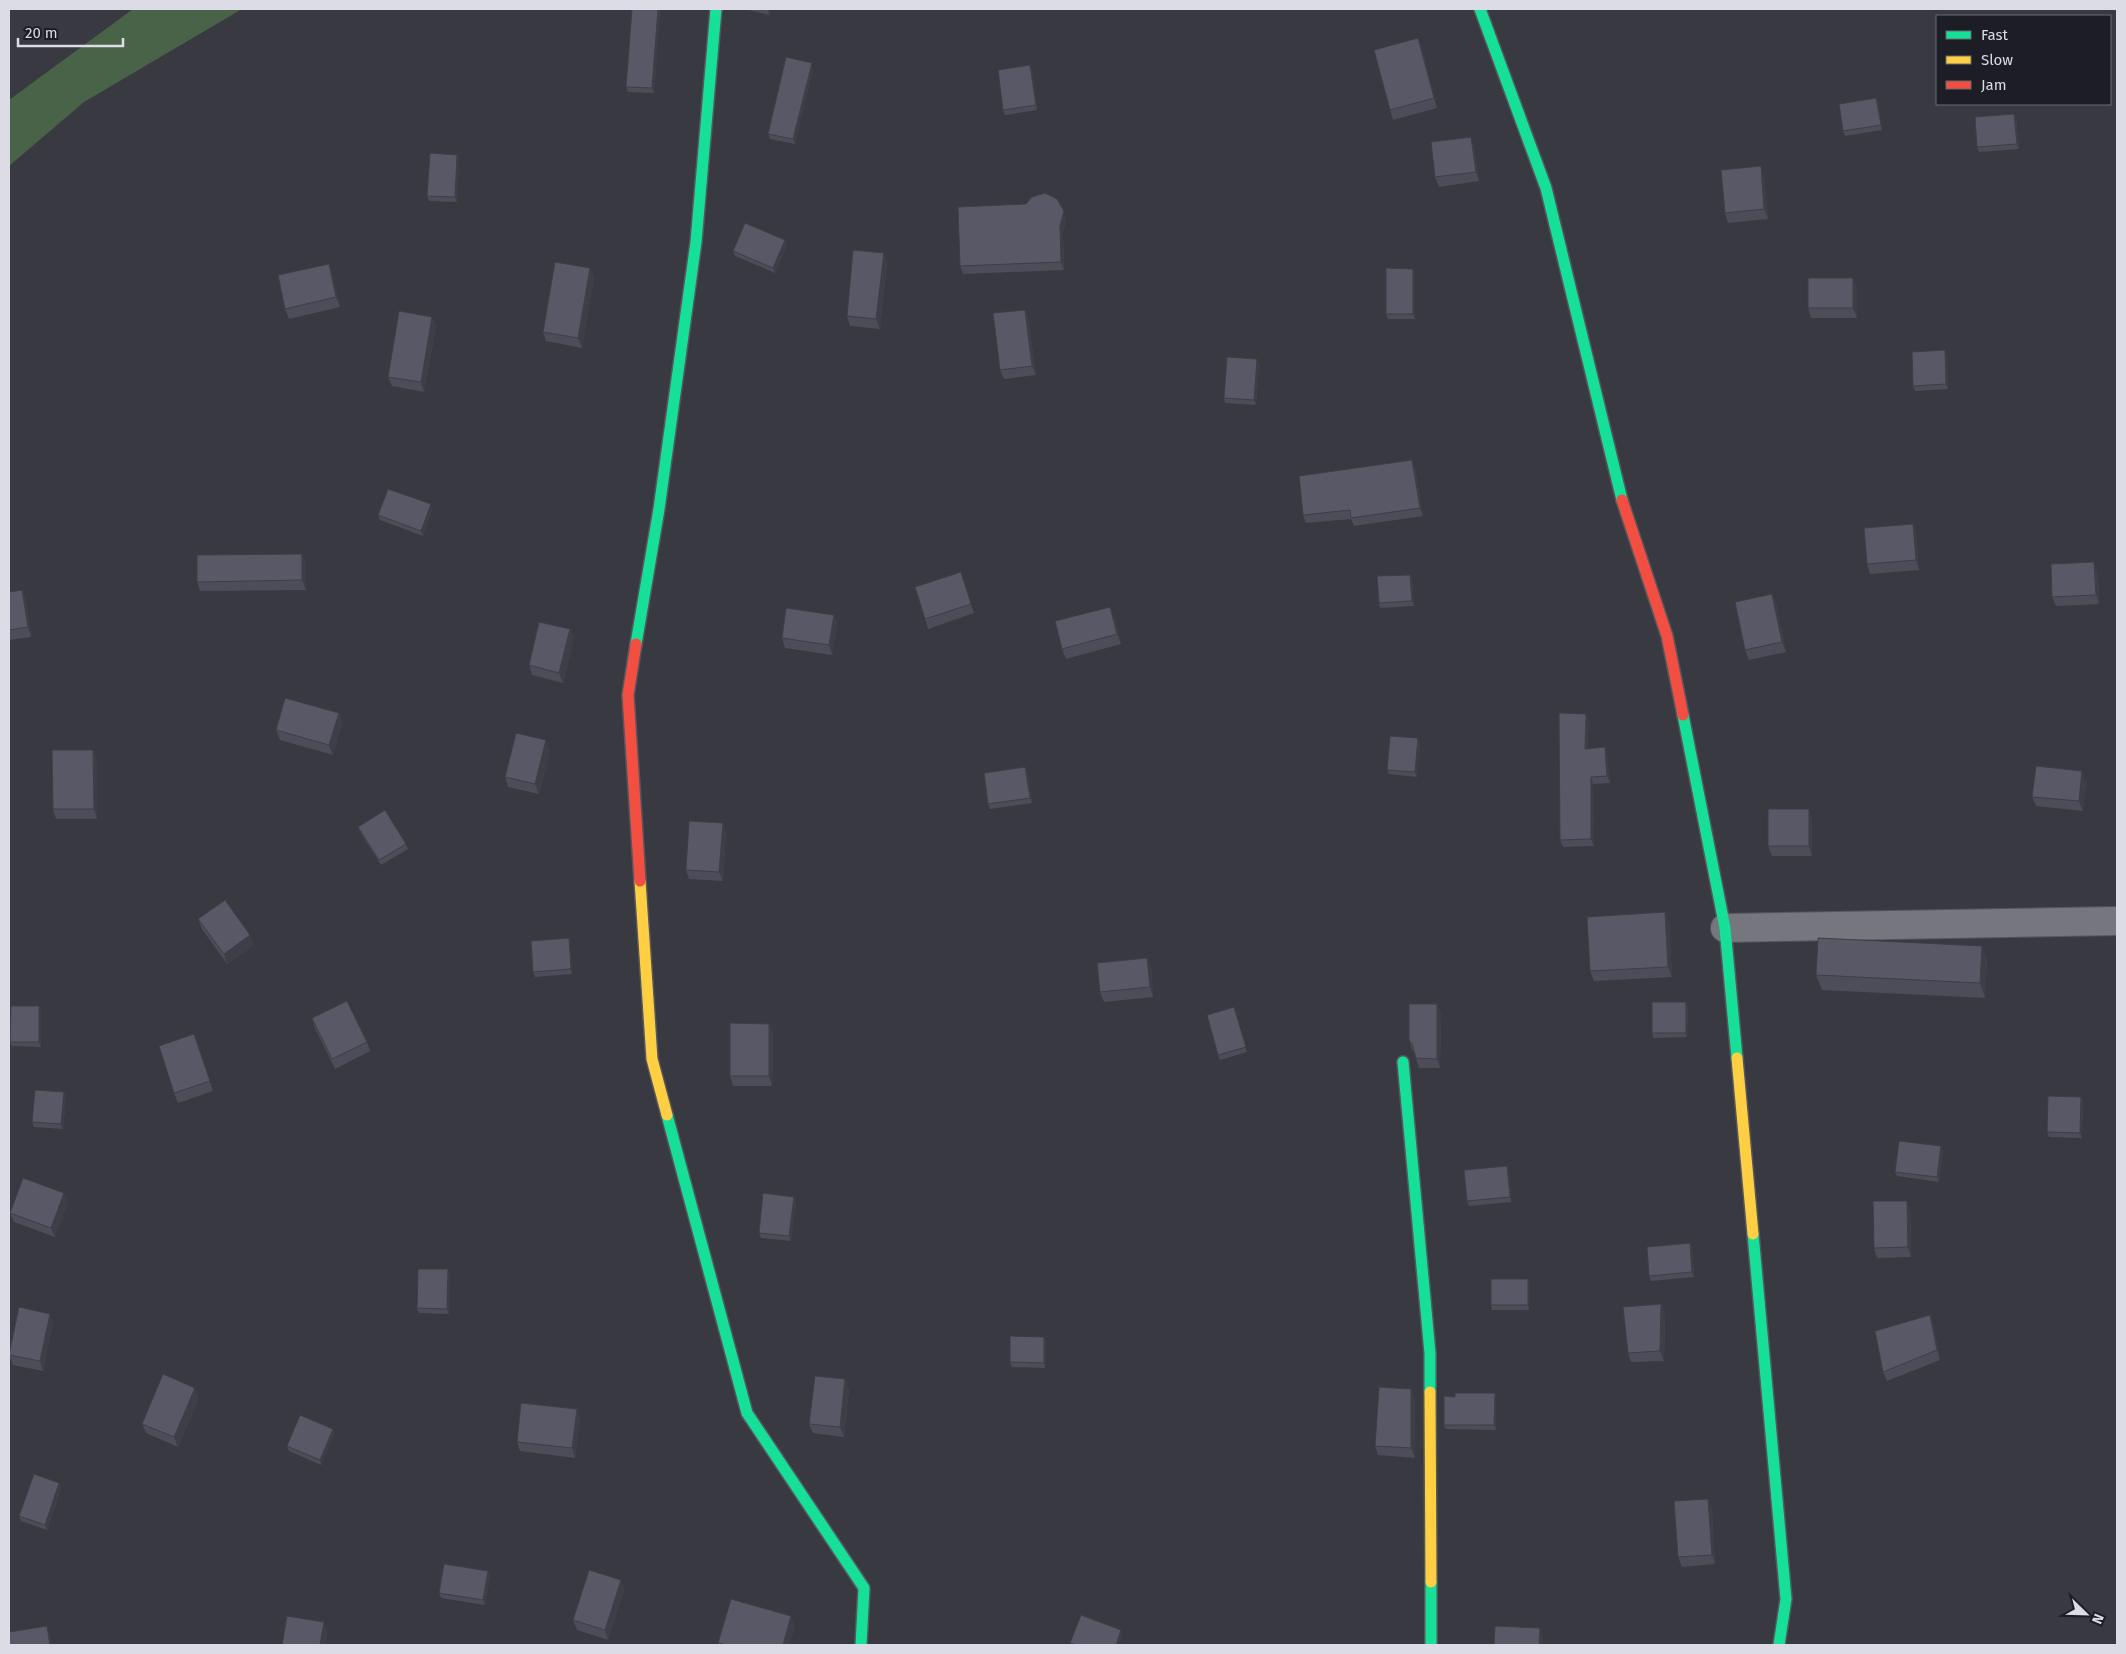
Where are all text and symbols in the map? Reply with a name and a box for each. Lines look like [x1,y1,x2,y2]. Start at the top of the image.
scale bar [18,15,122,47]
legend [1936,15,2111,105]
text: 20 m [25,24,58,42]
text: Fast [1981,26,2008,44]
text: Slow [1981,51,2013,69]
text: Jam [1981,76,2007,94]
north arrow [2061,1589,2111,1639]
text: N [2088,1611,2107,1626]

